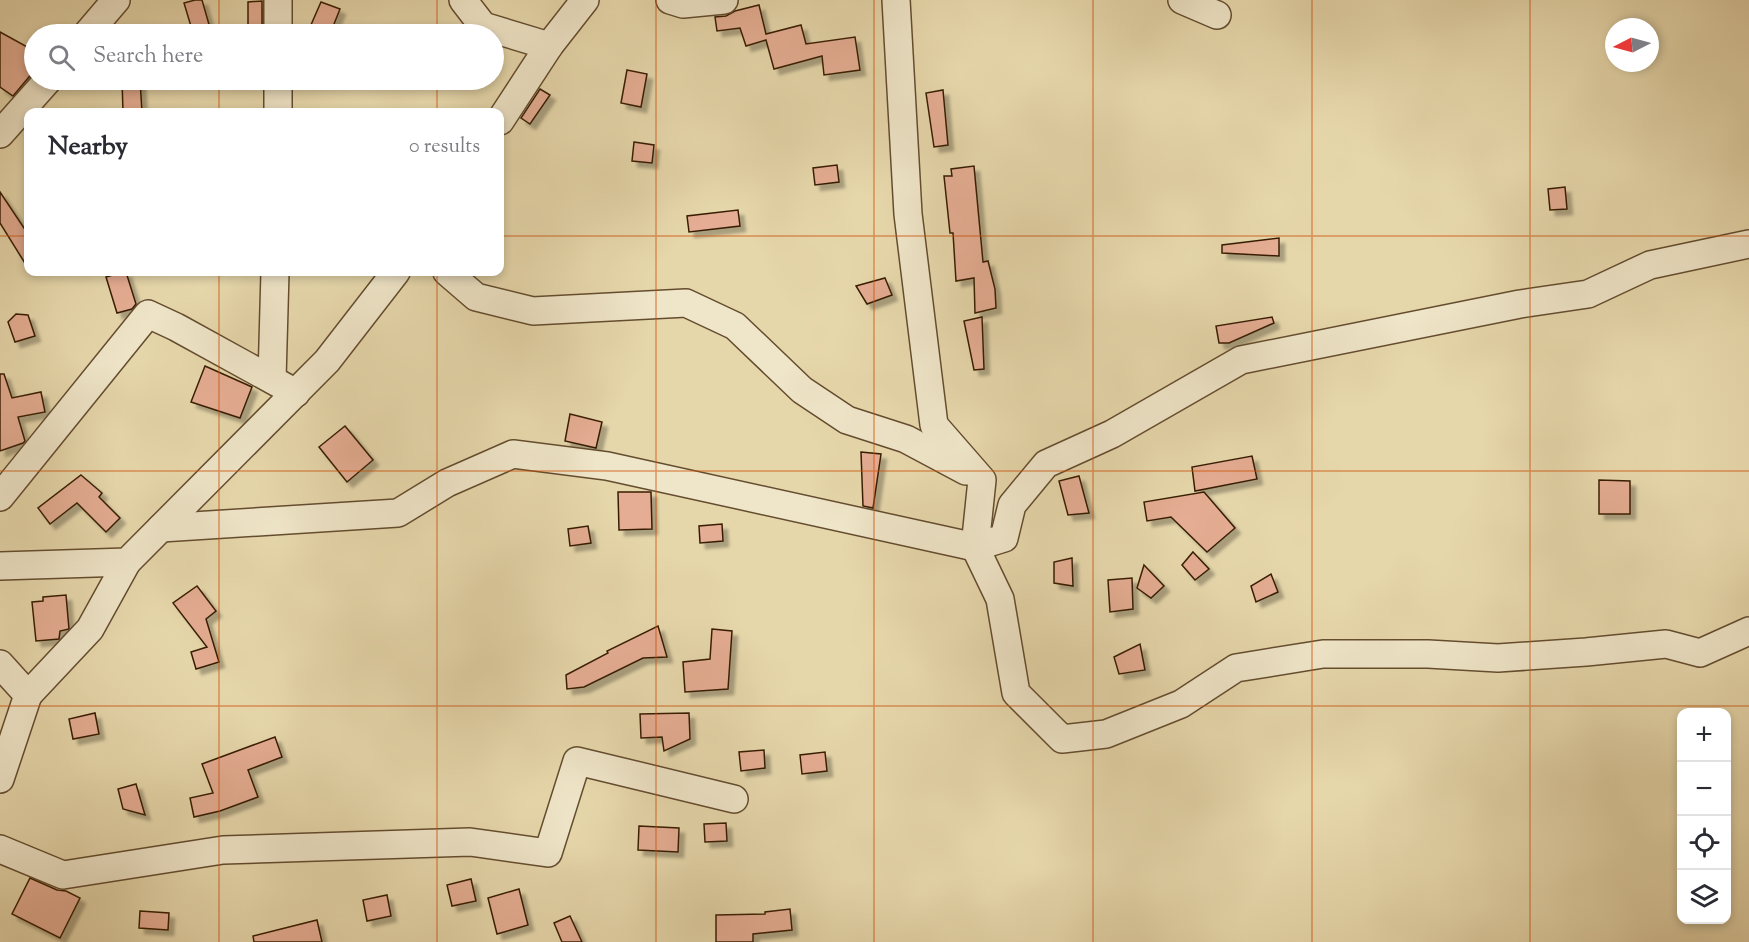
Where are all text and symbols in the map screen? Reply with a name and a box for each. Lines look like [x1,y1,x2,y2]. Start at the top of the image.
north arrow [1605,18,1659,72]
search box [24,24,504,90]
icon: search [45,41,78,74]
text: Search here [93,41,203,73]
text: Nearby [48,129,128,166]
text: 0 results [409,133,480,162]
map controls [1677,708,1731,924]
button: + [1677,708,1731,762]
button: − [1677,762,1731,816]
button: locate [1677,816,1731,870]
button: layers [1677,870,1731,924]

